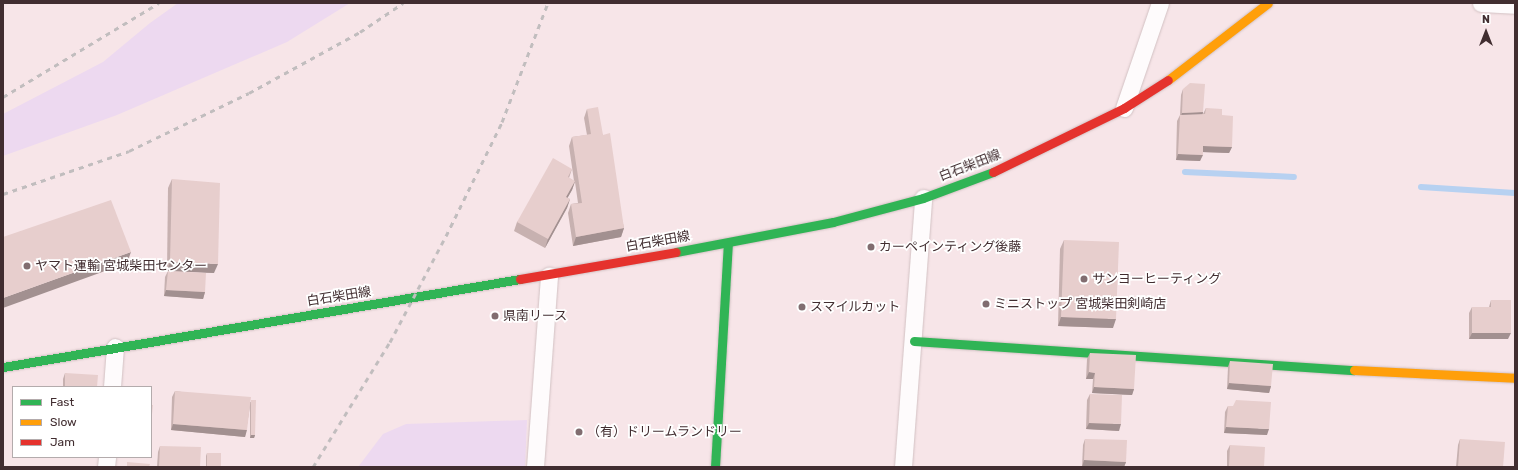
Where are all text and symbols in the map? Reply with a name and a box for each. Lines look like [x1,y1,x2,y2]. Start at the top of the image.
north arrow [1466,12,1506,52]
text: N [1482,13,1490,26]
street label: 白石柴田線 [937,147,1003,185]
street label: 白石柴田線 [625,229,691,255]
place label: カーペインティング後藤 [879,239,1022,255]
marker: カーペインティング後藤 [866,242,876,252]
place label: ヤマト運輸 宮城柴田センター [35,258,207,274]
marker: ヤマト運輸 宮城柴田センター [22,261,32,271]
place label: サンヨーヒーティング [1092,271,1222,287]
marker: サンヨーヒーティング [1079,274,1089,284]
street label: 白石柴田線 [306,284,372,310]
place label: ミニストップ 宮城柴田剣崎店 [994,296,1166,312]
place label: スマイルカット [810,299,901,315]
marker: ミニストップ 宮城柴田剣崎店 [981,299,991,309]
marker: スマイルカット [797,302,807,312]
place label: 県南リース [503,308,568,324]
marker: 県南リース [490,311,500,321]
legend [12,386,152,458]
text: Fast [50,395,74,409]
text: Slow [50,415,77,429]
place label: （有）ドリームランドリー [587,424,743,440]
marker: （有）ドリームランドリー [574,427,584,437]
text: Jam [50,435,75,449]

